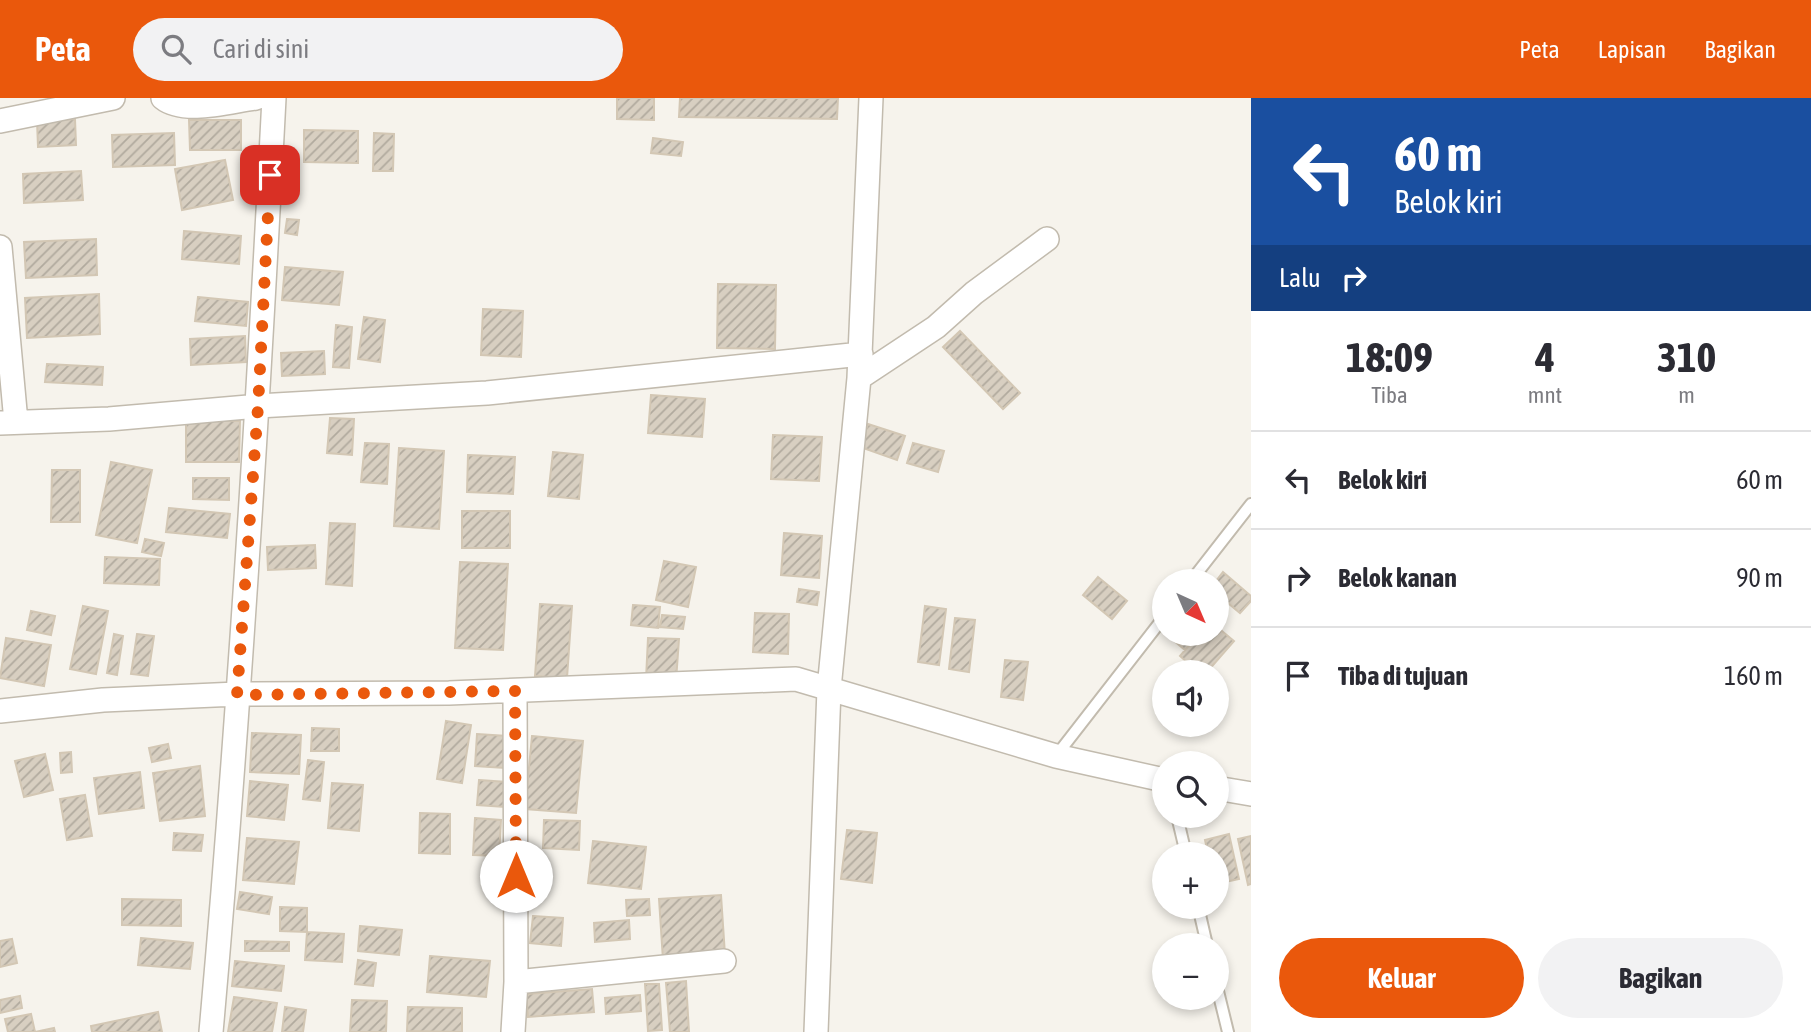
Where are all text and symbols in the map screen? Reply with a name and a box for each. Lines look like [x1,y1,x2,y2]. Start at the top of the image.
search box [133,18,623,81]
text: Peta [35,30,91,68]
icon: search [157,30,195,68]
text: Cari di sini [213,34,309,64]
text: Peta [1519,36,1560,63]
text: Lapisan [1598,36,1666,63]
text: Bagikan [1704,36,1776,63]
text: 60 m [1394,125,1482,181]
icon: left [1279,126,1370,217]
pin [240,145,300,205]
icon: arrive [251,156,289,194]
text: Belok kiri [1394,183,1503,220]
icon: right [1335,259,1373,297]
text: Lalu [1279,263,1321,293]
text: 18:09 [1346,333,1433,381]
text: 4 [1535,333,1555,381]
text: 310 [1657,333,1716,381]
text: Tiba [1371,382,1408,408]
text: mnt [1528,382,1562,408]
text: m [1678,382,1695,408]
icon: left [1279,461,1317,499]
text: Belok kiri [1338,465,1427,495]
text: 60 m [1736,465,1783,495]
icon: right [1279,559,1317,597]
text: Belok kanan [1338,563,1457,593]
text: 90 m [1736,563,1783,593]
north arrow [1152,569,1228,646]
map controls [1152,569,1229,1010]
icon: arrive [1279,657,1317,695]
button: sound [1152,660,1229,737]
text: Tiba di tujuan [1338,661,1468,691]
text: 160 m [1724,661,1783,691]
button: search [1152,751,1229,828]
position arrow [479,839,553,913]
button: + [1152,842,1229,919]
button: − [1152,933,1229,1010]
button: Keluar [1279,938,1524,1018]
button: Bagikan [1538,938,1783,1018]

